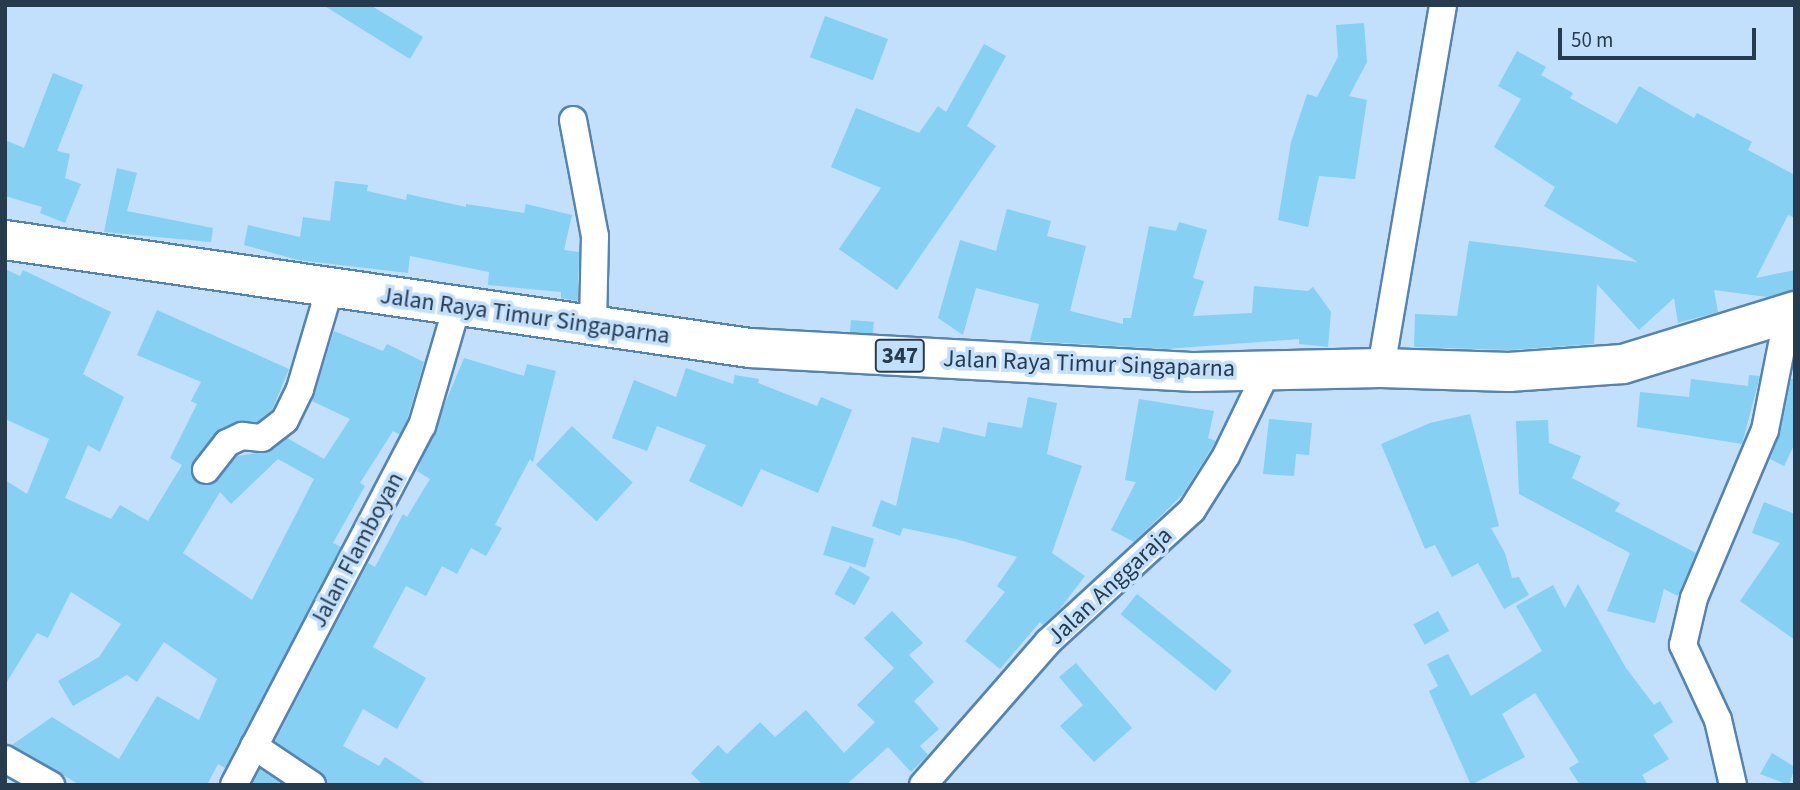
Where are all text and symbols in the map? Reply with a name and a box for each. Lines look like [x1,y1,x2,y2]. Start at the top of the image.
scale bar [1562,14,1760,58]
text: 50 m [1571,25,1613,55]
street label: Jalan Raya Timur Singaparna [378,281,672,351]
road number: 347 [874,336,926,376]
street label: Jalan Raya Timur Singaparna [943,345,1235,383]
street label: Jalan Flamboyan [304,467,410,633]
street label: Jalan Anggaraja [1042,521,1178,651]

